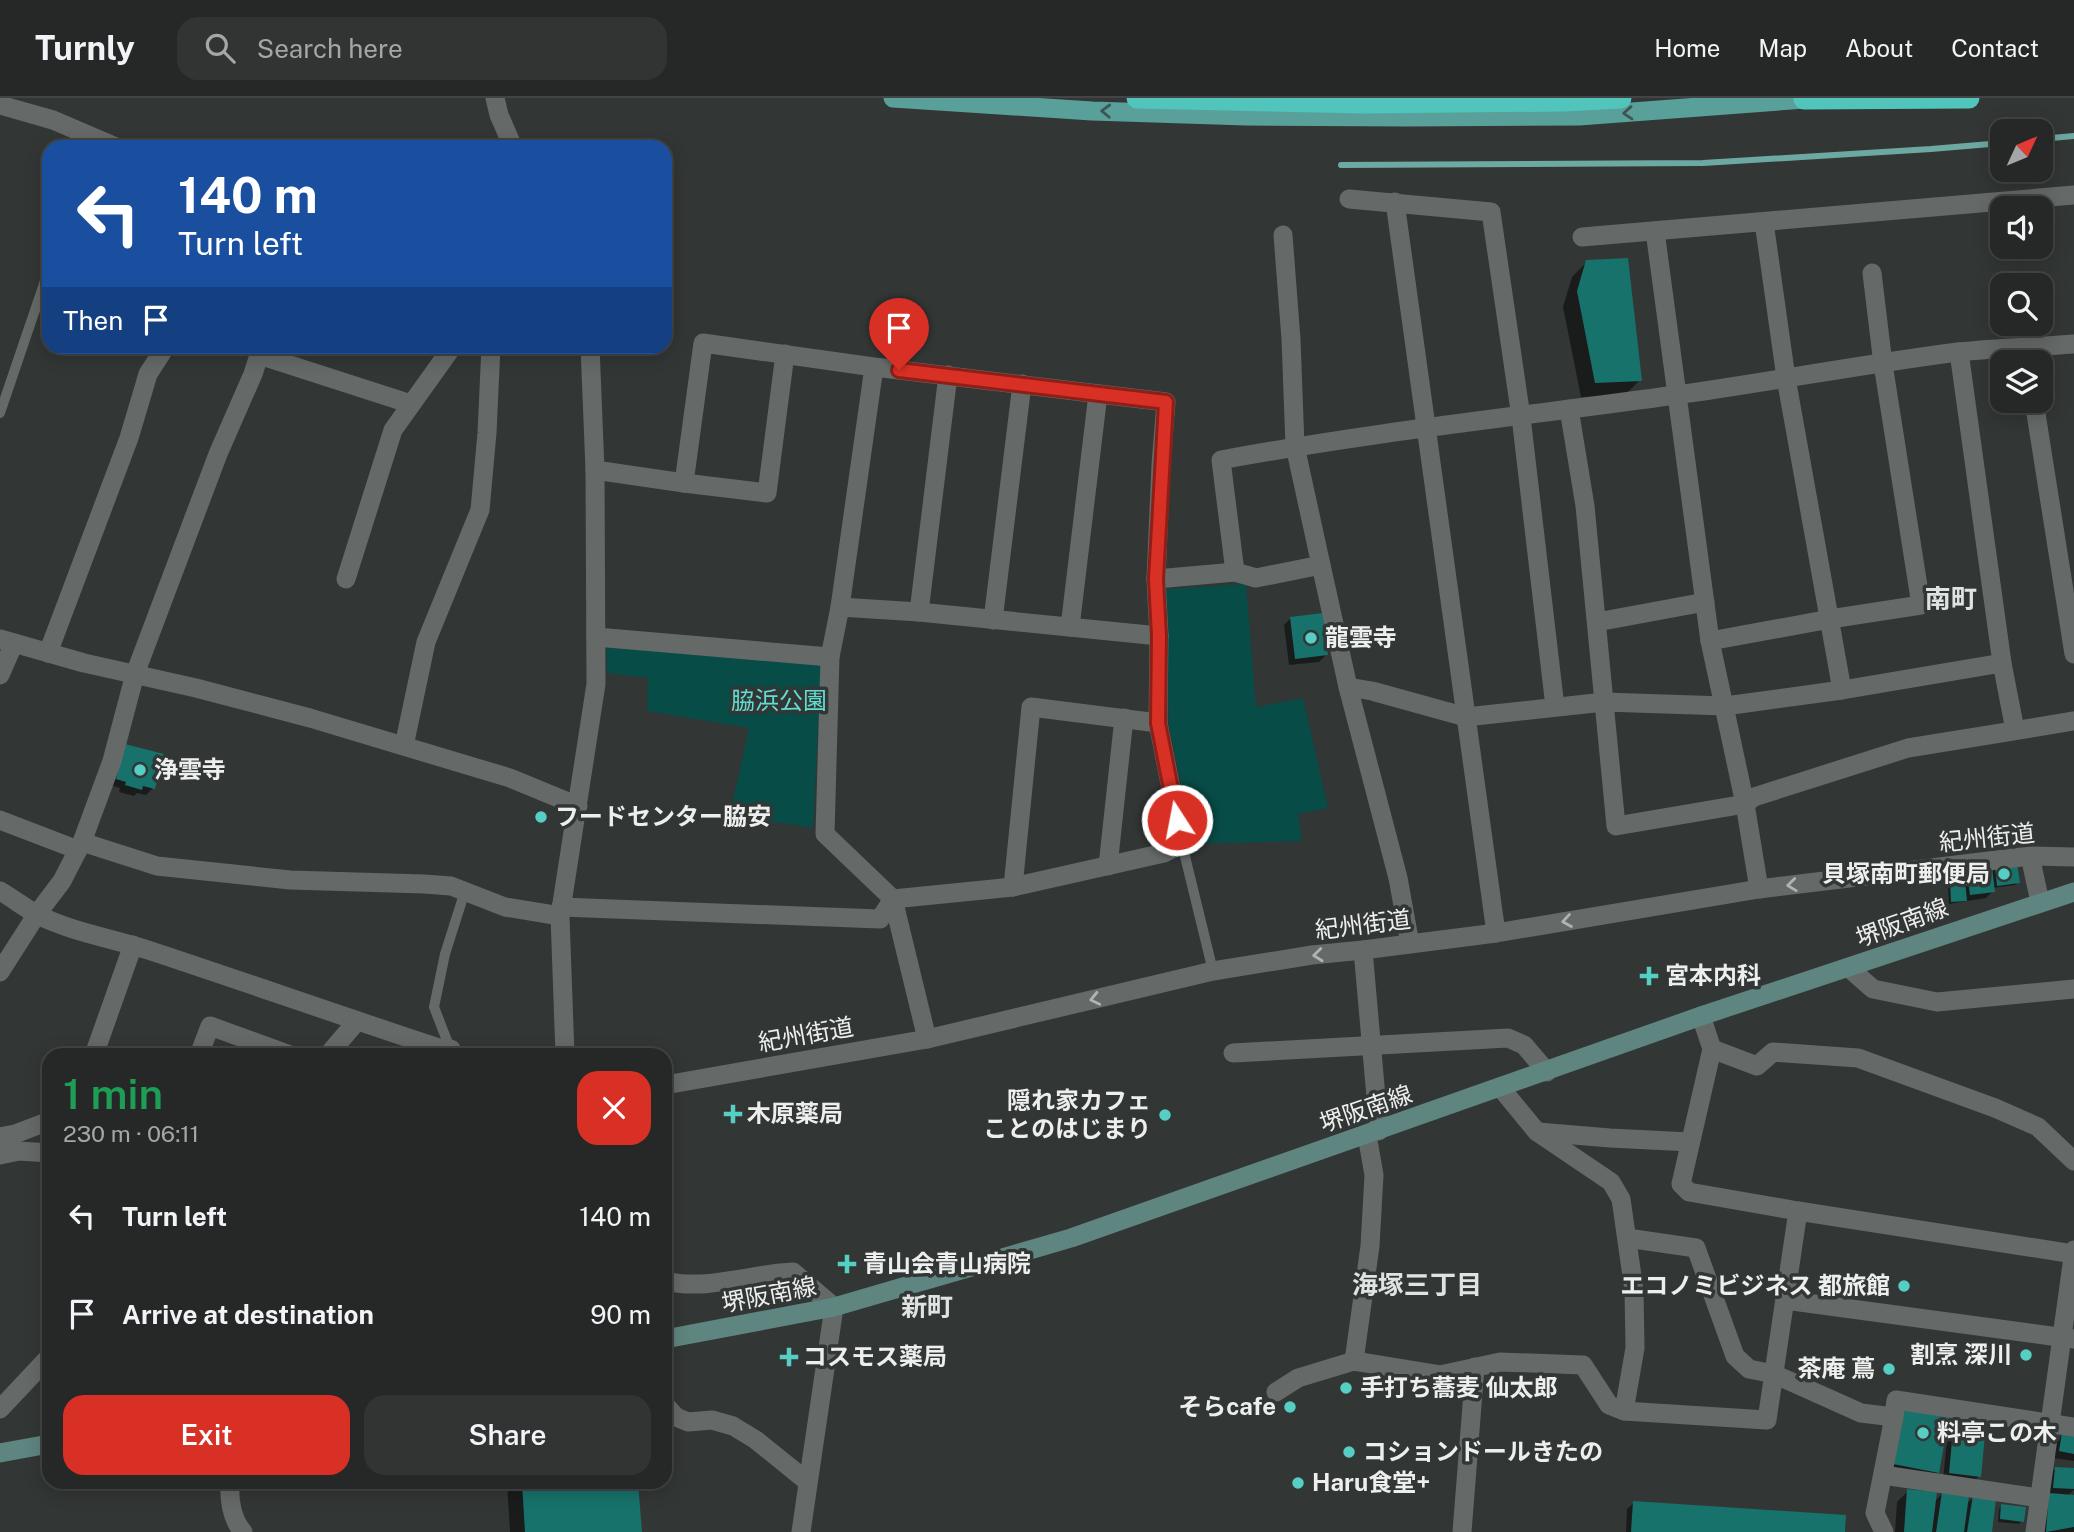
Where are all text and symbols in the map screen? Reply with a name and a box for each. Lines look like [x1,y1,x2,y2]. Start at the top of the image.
search box [177,17,667,80]
text: Turnly [35,29,135,67]
icon: search [201,29,239,67]
text: Search here [257,33,403,64]
text: Home [1654,34,1720,62]
text: Map [1758,34,1807,62]
text: About [1845,34,1913,62]
text: Contact [1951,34,2039,62]
one-way arrow [1101,104,1112,119]
one-way arrow [1622,105,1633,120]
north arrow [1990,119,2053,182]
map controls [1990,119,2053,413]
text: 140 m [178,166,318,224]
icon: left [63,168,154,259]
button: sound [1990,196,2053,259]
text: Turn left [178,225,303,262]
button: search [1990,273,2053,336]
pin [869,298,929,370]
icon: arrive [137,301,175,339]
text: Then [63,305,123,336]
icon: arrive [880,309,918,347]
button: layers [1990,350,2053,413]
district label: 南町 [1925,583,1977,614]
place label: 龍雲寺 [1325,623,1397,651]
marker: 龍雲寺 [1303,630,1319,646]
park label: 脇浜公園 [731,686,827,714]
place label: 浄雲寺 [154,755,226,783]
marker: 浄雲寺 [132,762,148,778]
position arrow [1140,783,1214,857]
place label: フードセンター脇安 [555,802,771,830]
marker: フードセンター脇安 [533,809,549,825]
street label: 紀州街道 [1938,818,2036,856]
place label: 貝塚南町郵便局 [1822,859,1990,887]
marker: 貝塚南町郵便局 [1996,866,2012,882]
one-way arrow [1786,877,1798,892]
street label: 堺阪南線 [1852,892,1952,952]
street label: 紀州街道 [1314,904,1412,944]
one-way arrow [1562,913,1573,928]
one-way arrow [1312,947,1323,962]
place label: 宮本内科 [1665,961,1761,989]
marker: 宮本内科 [1639,966,1659,986]
one-way arrow [1089,991,1101,1005]
street label: 紀州街道 [756,1012,856,1056]
text: 1 min [63,1069,163,1118]
button: close [577,1071,651,1145]
street label: 堺阪南線 [1316,1079,1416,1137]
place label: 隠れ家カフェ ことのはじまり [983,1086,1151,1142]
place label: 木原薬局 [747,1099,843,1127]
marker: 木原薬局 [725,1106,741,1122]
marker: 隠れ家カフェ ことのはじまり [1157,1107,1173,1123]
text: 230 m · 06:11 [63,1120,199,1147]
icon: left [63,1197,101,1235]
text: Turn left [122,1201,227,1232]
text: 140 m [579,1201,651,1232]
place label: 青山会青山病院 [863,1249,1031,1277]
marker: 青山会青山病院 [837,1254,857,1274]
district label: 海塚三丁目 [1352,1269,1482,1300]
street label: 堺阪南線 [719,1271,819,1317]
place label: エコノミビジネス 都旅館 [1621,1271,1890,1299]
marker: エコノミビジネス 都旅館 [1896,1278,1912,1294]
district label: 新町 [901,1291,953,1322]
icon: arrive [63,1295,101,1333]
text: Arrive at destination [122,1299,374,1330]
text: 90 m [590,1299,651,1330]
place label: 割烹 深川 [1911,1340,2012,1368]
place label: コスモス薬局 [803,1342,947,1370]
marker: 割烹 深川 [2018,1347,2034,1363]
marker: コスモス薬局 [781,1349,797,1365]
place label: 茶庵 蔦 [1798,1354,1875,1382]
marker: 茶庵 蔦 [1881,1361,1897,1377]
place label: 手打ち蕎麦 仙太郎 [1360,1373,1557,1401]
marker: 手打ち蕎麦 仙太郎 [1338,1380,1354,1396]
place label: そらcafe [1178,1392,1276,1420]
button: Exit [63,1395,350,1475]
button: Share [364,1395,651,1475]
marker: そらcafe [1282,1399,1298,1415]
place label: 料亭この木 [1937,1418,2057,1446]
marker: 料亭この木 [1915,1425,1931,1441]
place label: コションドールきたの [1363,1437,1603,1465]
marker: コションドールきたの [1341,1444,1357,1460]
place label: Haru食堂+ [1312,1468,1430,1496]
marker: Haru食堂+ [1290,1475,1306,1491]

